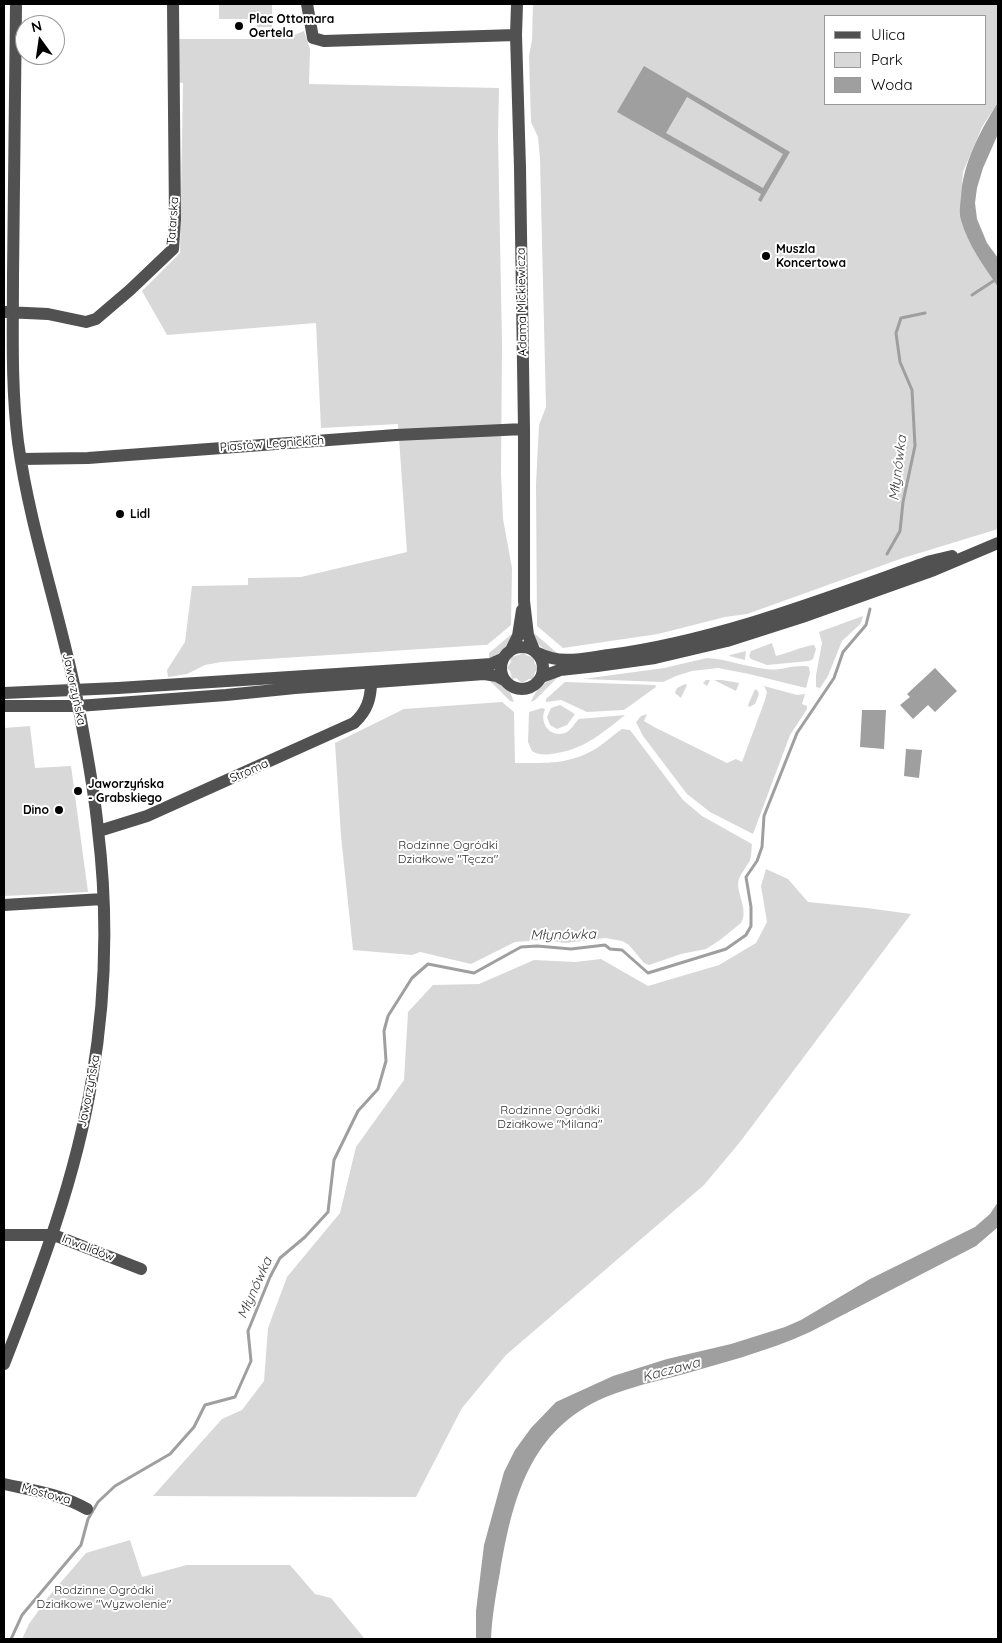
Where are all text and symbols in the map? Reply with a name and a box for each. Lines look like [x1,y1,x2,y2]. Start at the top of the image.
place label: Plac Ottomara Oertela [249,12,334,40]
north arrow [15,15,65,65]
legend [824,15,987,105]
text: N [29,16,44,36]
marker: Plac Ottomara Oertela [233,20,245,32]
text: Ulica [871,25,905,44]
text: Park [871,50,903,69]
text: Woda [871,75,913,94]
street label: Tatarska [164,196,182,246]
place label: Muszla Koncertowa [776,242,846,270]
street label: Adama Mickiewicza [514,247,530,357]
marker: Muszla Koncertowa [760,250,772,262]
street label: Piastów Legnickich [219,433,325,455]
water label: Młynówka [886,434,910,502]
place label: Lidl [130,507,150,521]
marker: Lidl [114,508,126,520]
street label: Jaworzyńska [59,651,89,727]
street label: Stroma [228,756,270,786]
place label: Jaworzyńska - Grabskiego [88,777,164,805]
marker: Jaworzyńska - Grabskiego [72,785,84,797]
place label: Dino [23,803,49,817]
marker: Dino [53,804,65,816]
park label: Rodzinne Ogródki Działkowe "Tęcza" [398,838,498,866]
water label: Młynówka [530,926,596,944]
street label: Jaworzyńska [75,1053,103,1129]
park label: Rodzinne Ogródki Działkowe "Milana" [497,1103,603,1131]
street label: Inwalidów [60,1231,116,1265]
water label: Młynówka [234,1255,276,1321]
water label: Kaczawa [640,1354,702,1386]
street label: Mostowa [20,1481,72,1507]
park label: Rodzinne Ogródki Działkowe "Wyzwolenie" [37,1583,171,1611]

